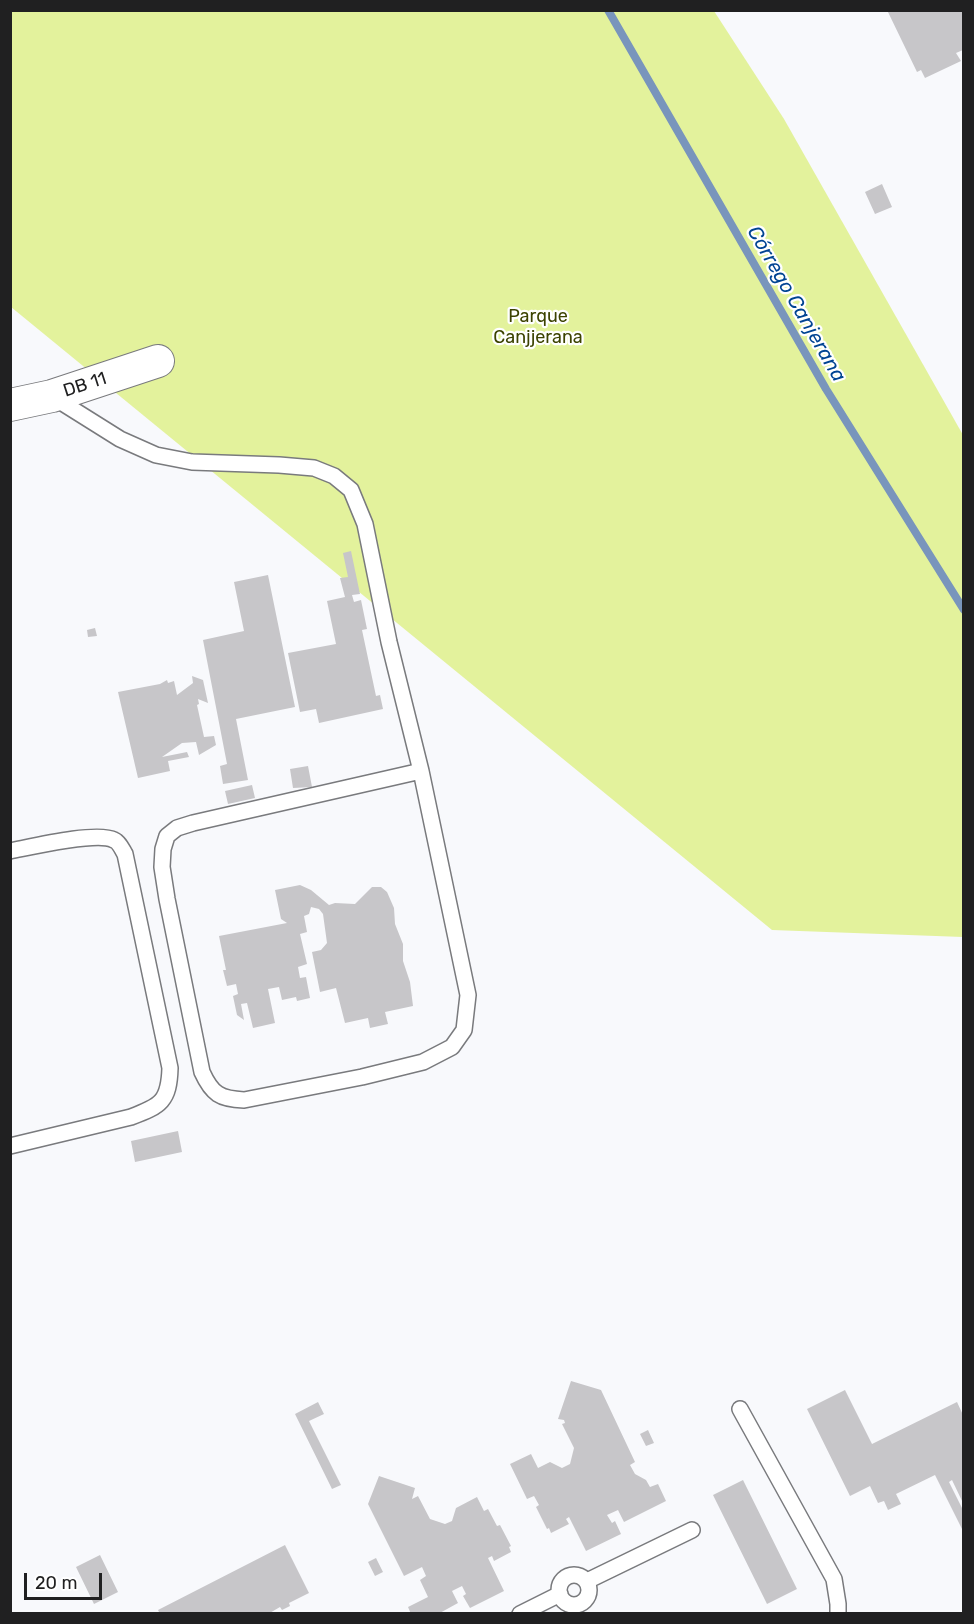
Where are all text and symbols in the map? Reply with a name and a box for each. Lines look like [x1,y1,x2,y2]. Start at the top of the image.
water label: Córrego Canjerana [742,222,850,386]
park label: Parque Canjjerana [493,306,583,348]
street label: DB 11 [61,368,109,402]
scale bar [27,1561,105,1599]
text: 20 m [35,1572,77,1594]

